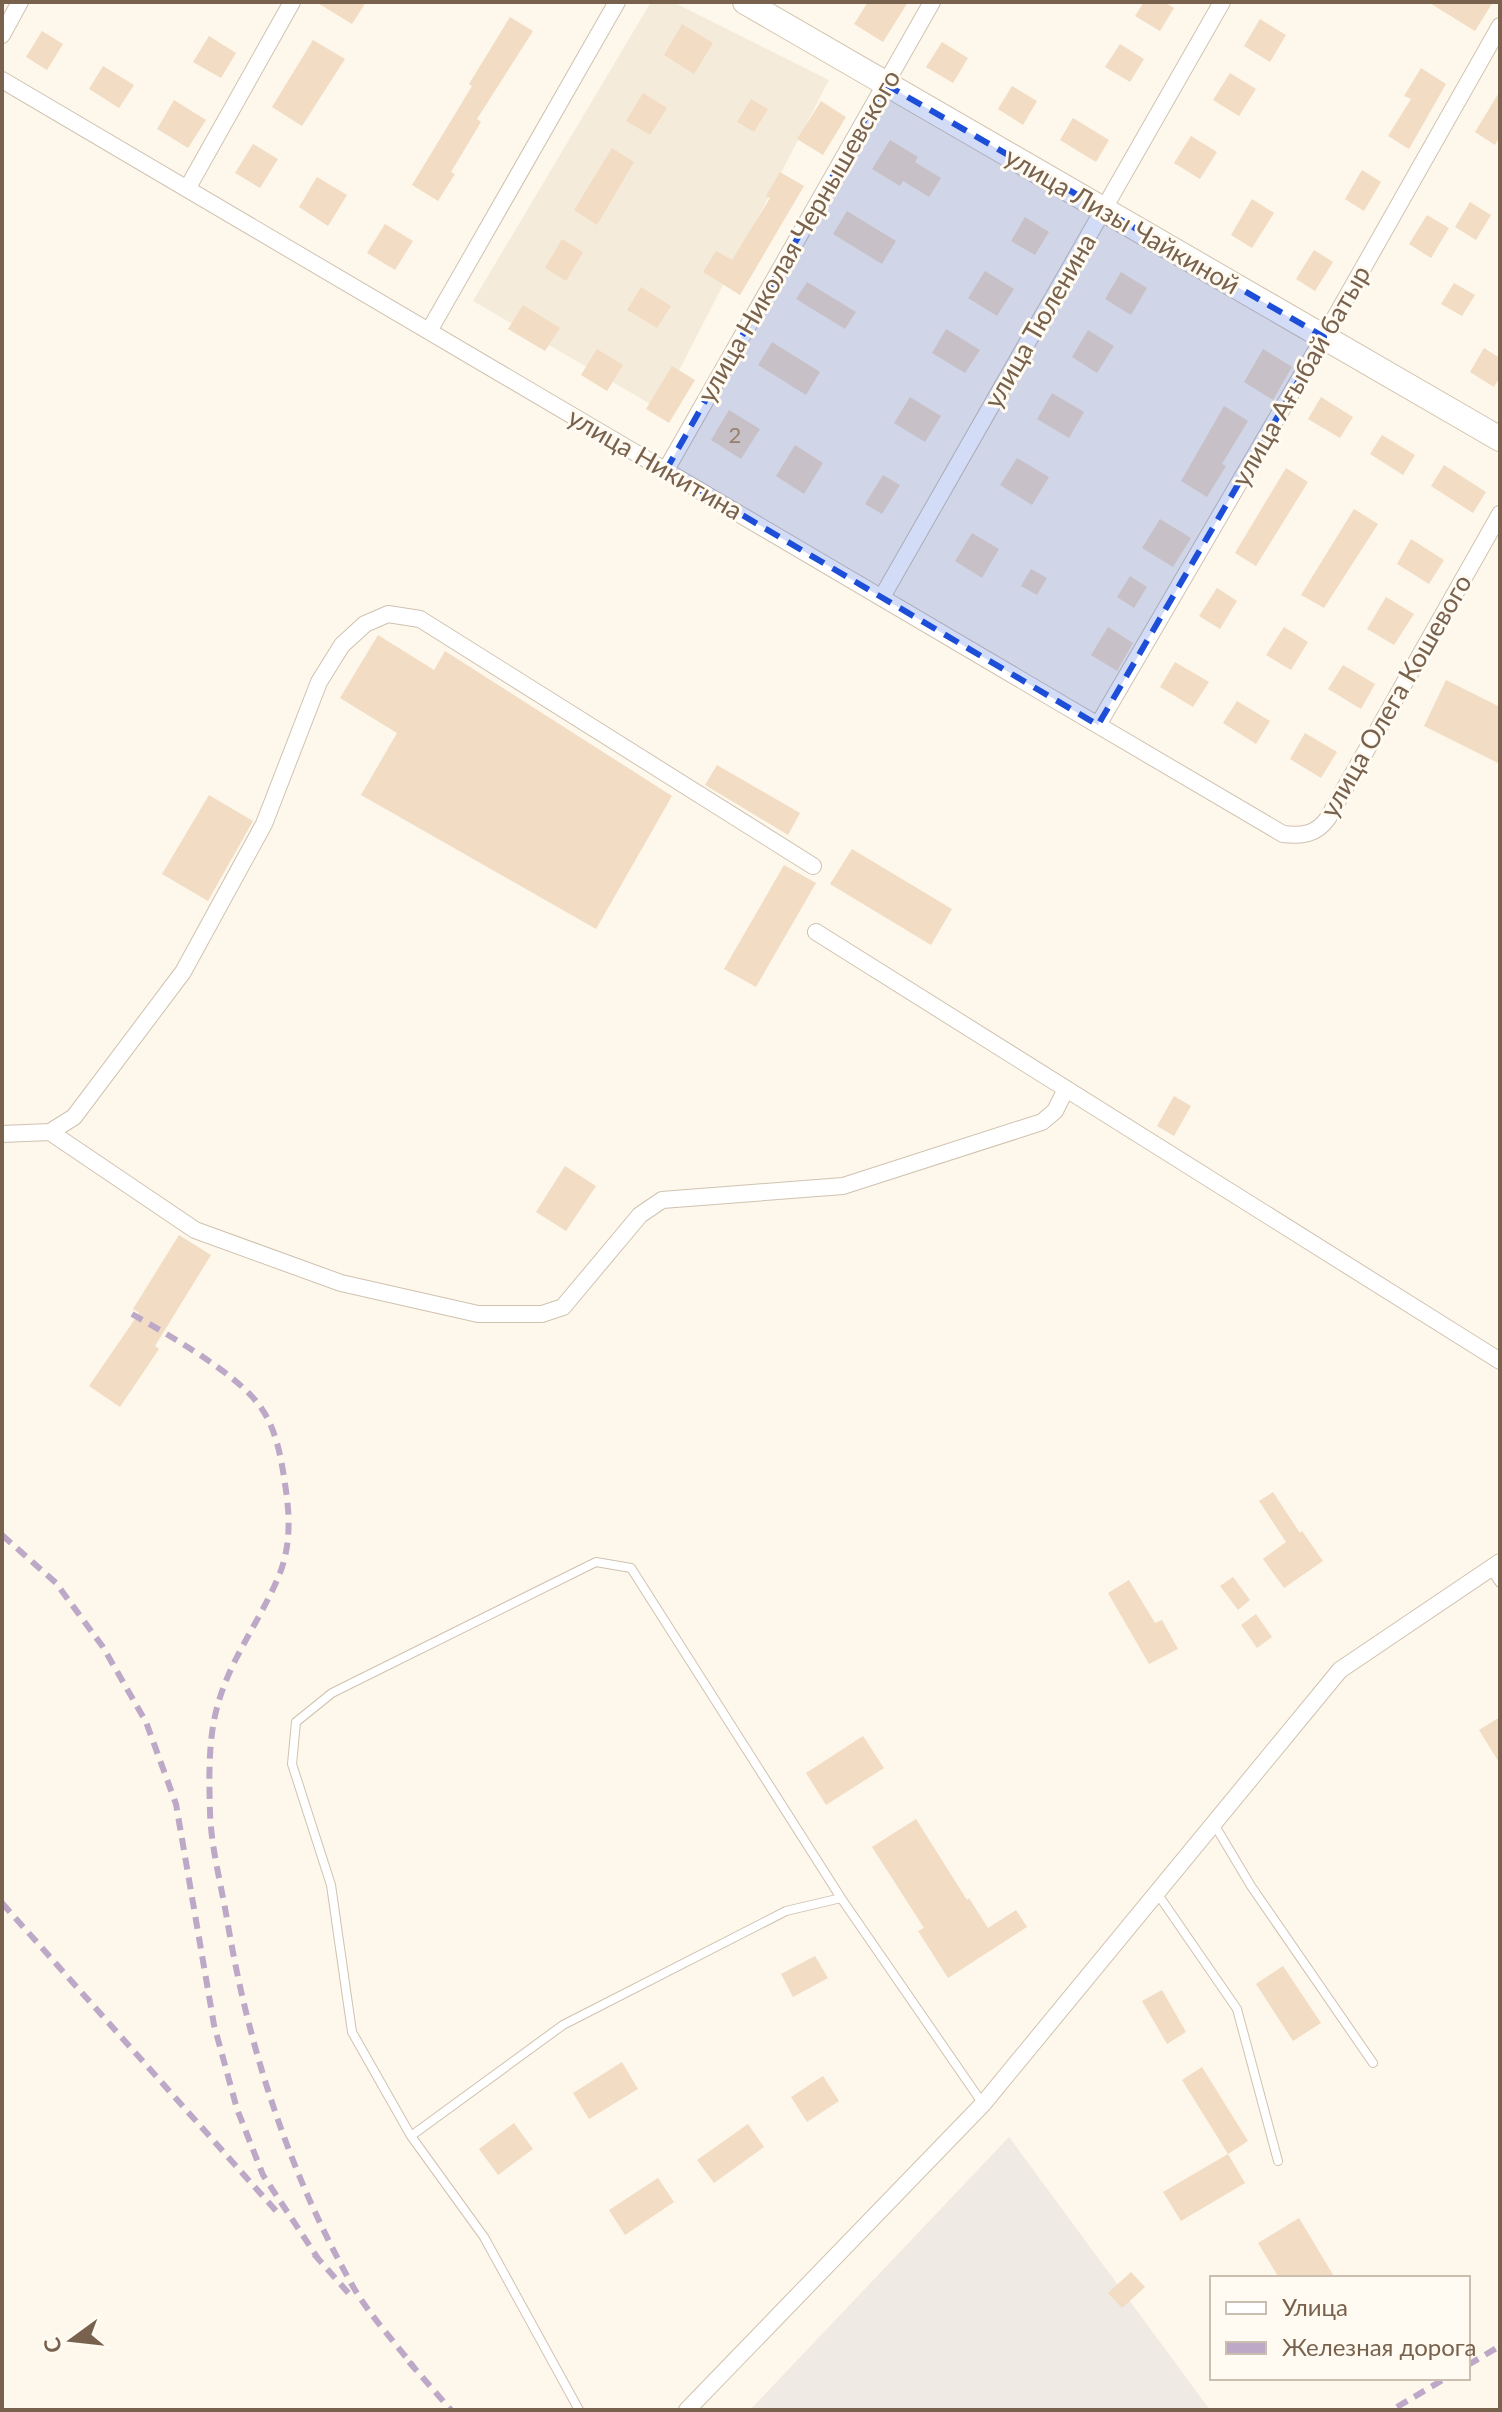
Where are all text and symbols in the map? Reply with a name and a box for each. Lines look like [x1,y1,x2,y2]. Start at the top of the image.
street label: улица Николая Чернышевского [690,64,907,407]
street label: улица Лизы Чайкиной [999,140,1246,300]
street label: улица Тюленина [976,228,1102,413]
street label: улица Ағыбай батыр [1224,259,1376,492]
street label: улица Никитина [562,400,749,526]
house number: 2 [729,421,741,448]
street label: улица Олега Кошевого [1312,568,1478,823]
legend [1210,2276,1470,2380]
text: Улица [1282,2292,1348,2321]
north arrow [32,2300,112,2380]
text: Железная дорога [1282,2332,1477,2361]
text: С [37,2334,67,2356]

